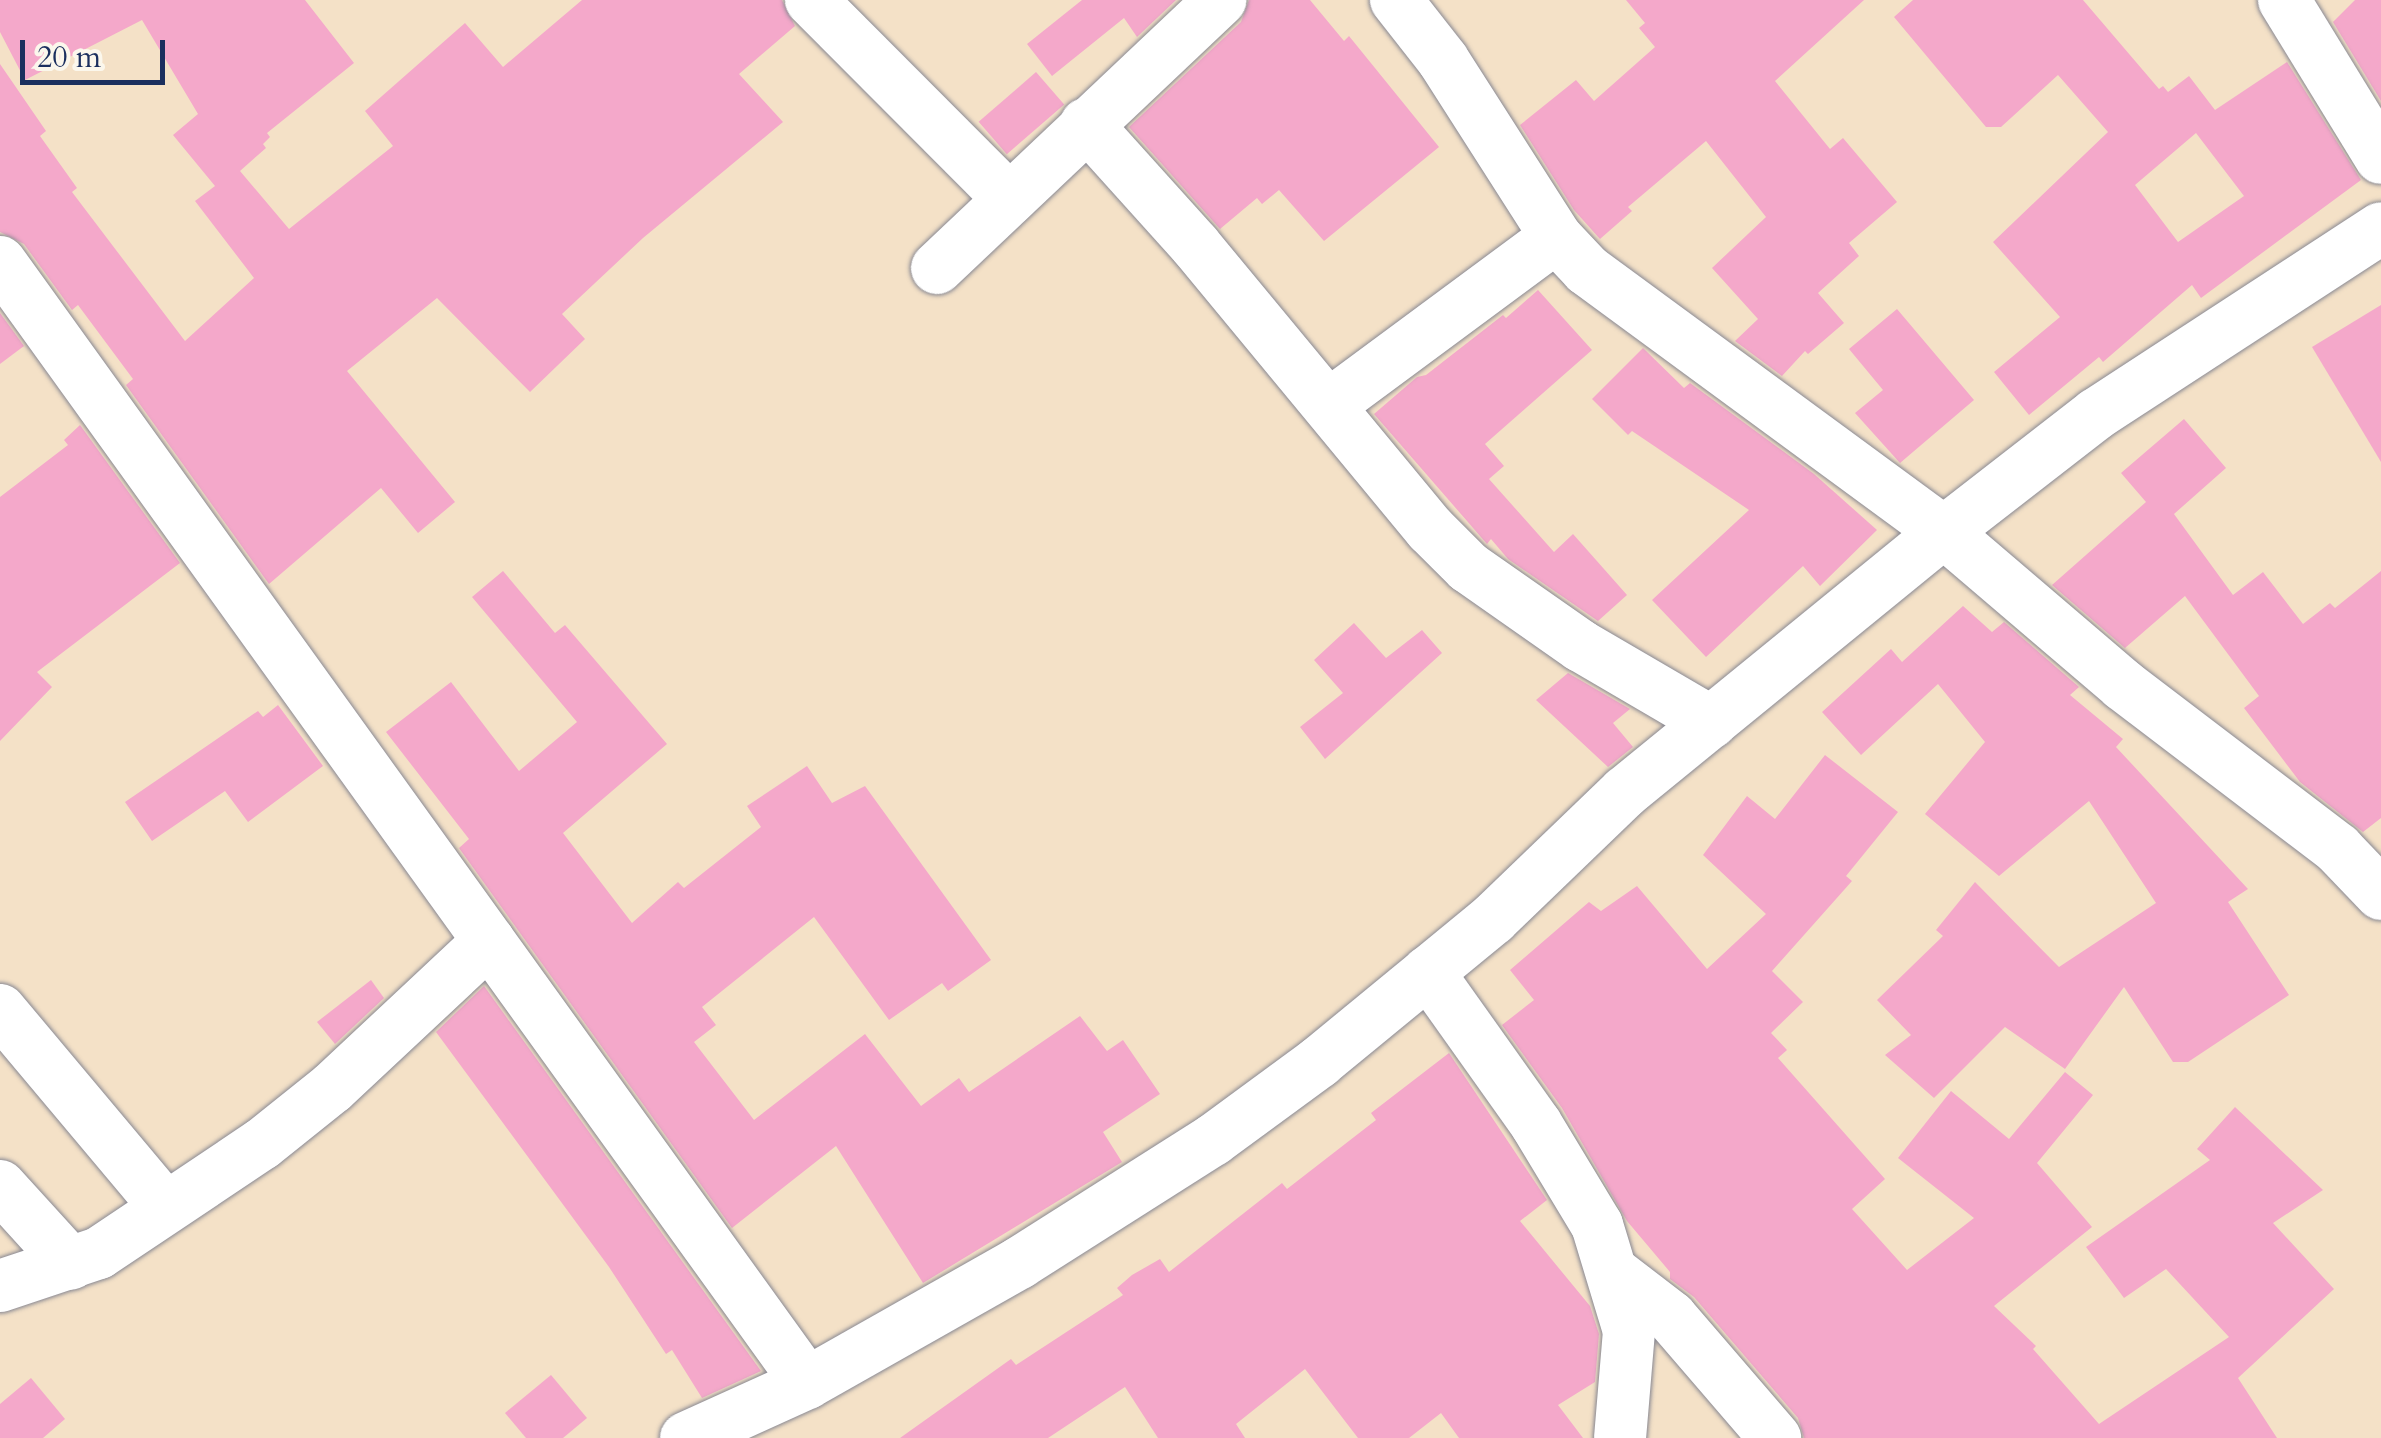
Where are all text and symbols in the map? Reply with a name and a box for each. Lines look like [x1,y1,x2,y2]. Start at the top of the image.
scale bar [25,20,170,82]
text: 20 m [37,37,101,78]

